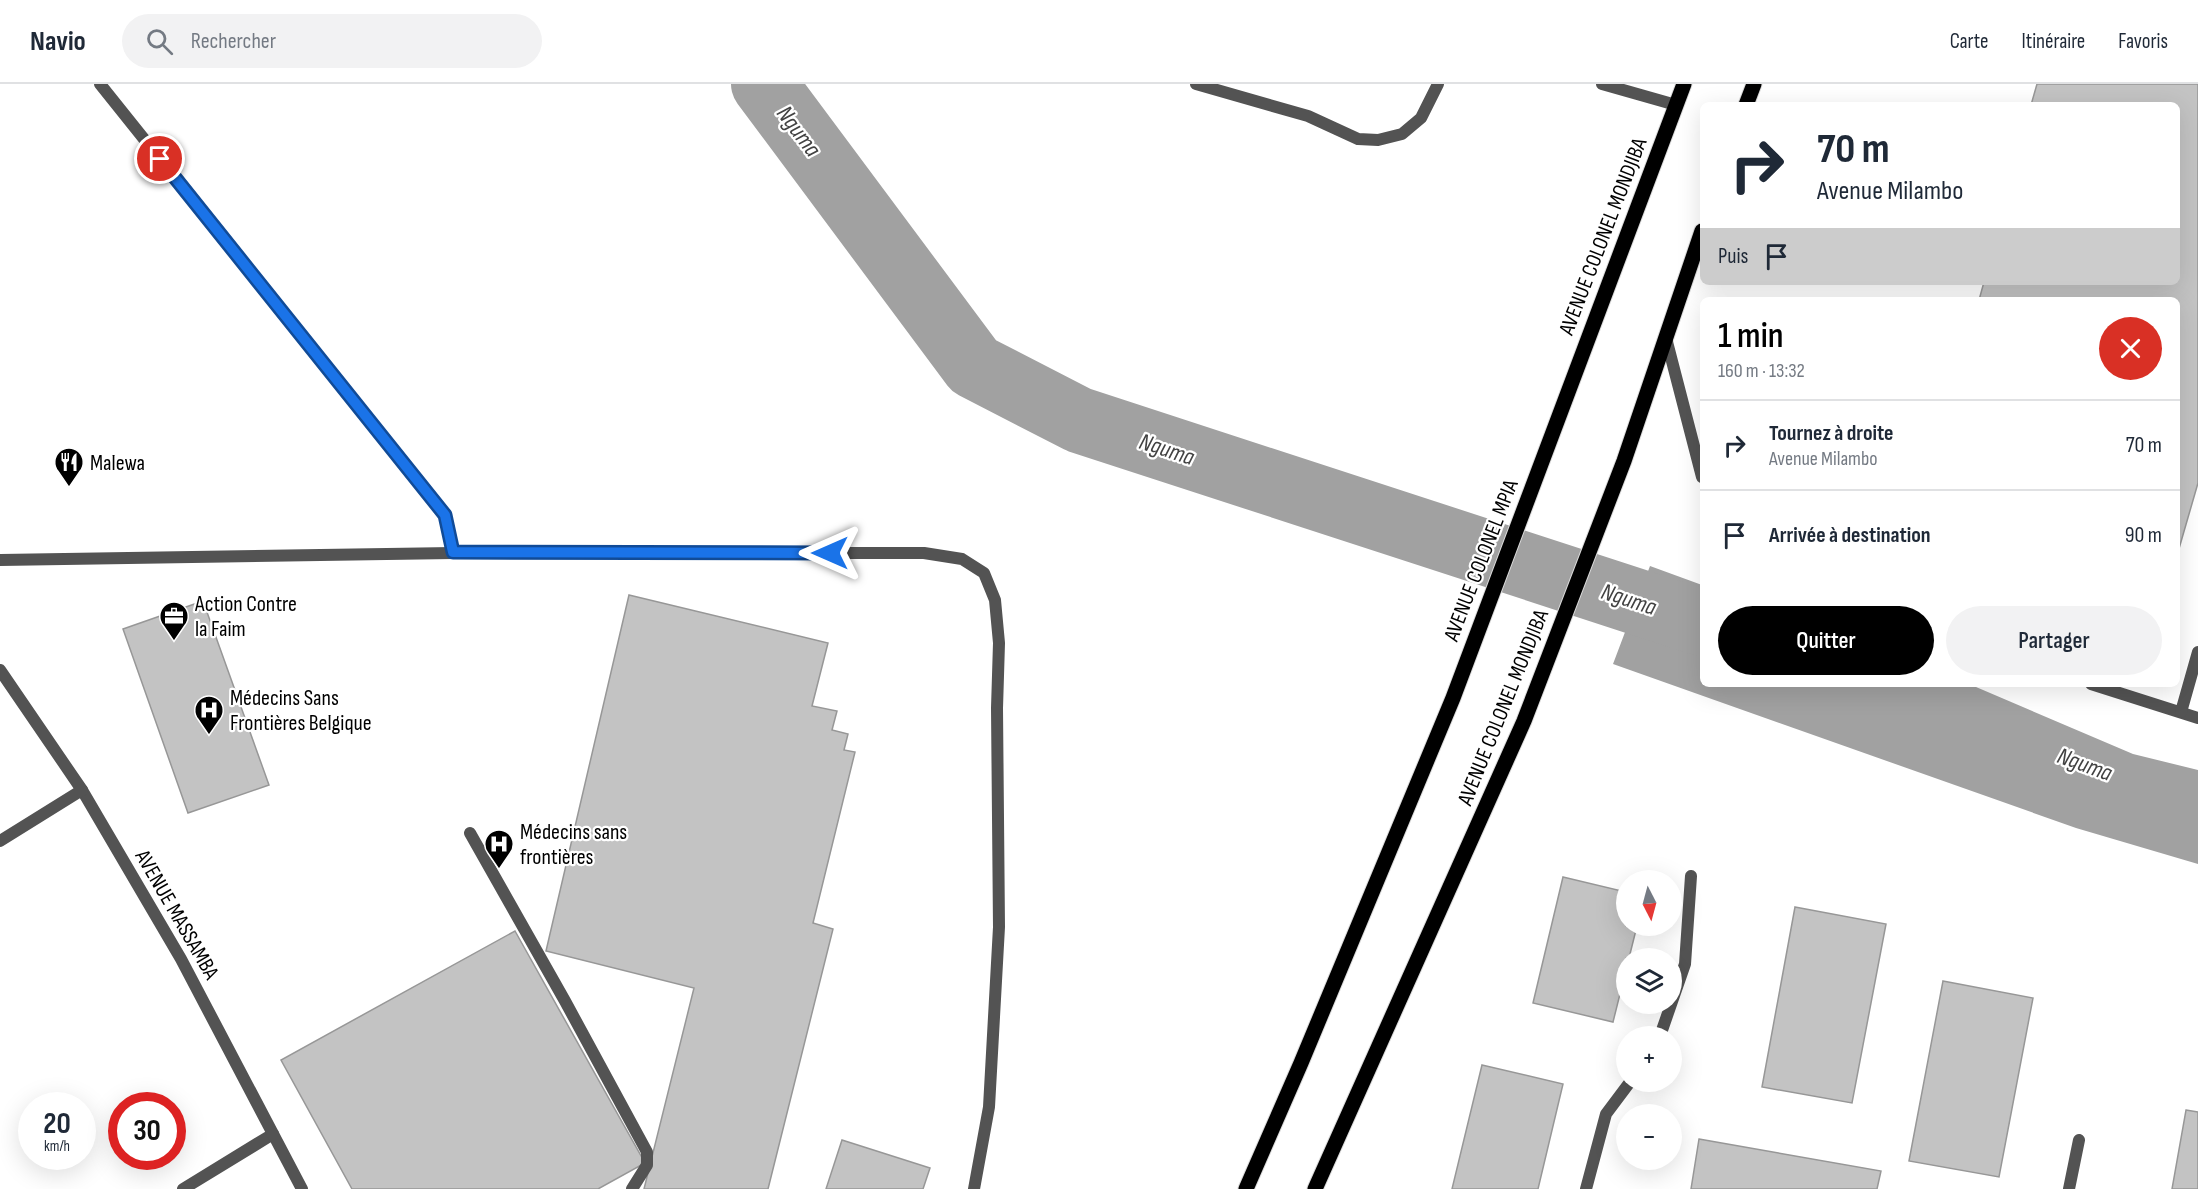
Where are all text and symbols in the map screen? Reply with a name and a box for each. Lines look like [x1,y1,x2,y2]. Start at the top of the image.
search box [122,14,542,68]
text: Navio [30,25,86,58]
icon: search [143,25,176,58]
text: Rechercher [191,28,276,55]
text: Carte [1950,29,1989,54]
text: Itinéraire [2022,29,2085,54]
text: Favoris [2118,29,2168,54]
water label: Nguma [770,100,827,163]
text: 70 m [1817,124,1890,175]
icon: right [1718,126,1796,204]
pin [134,133,185,184]
street label: AVENUE COLONEL MONDJIBA [1553,134,1654,340]
icon: arrive [143,142,176,175]
text: Avenue Milambo [1817,175,1964,207]
icon: arrive [1760,240,1793,273]
text: Puis [1718,243,1748,270]
text: 1 min [1718,315,1783,358]
button: close [2099,317,2162,380]
text: 160 m · 13:32 [1718,359,1805,383]
text: Tournez à droite [1769,420,1894,447]
water label: Nguma [1136,427,1198,472]
icon: right [1718,429,1751,462]
text: 70 m [2126,432,2162,459]
restaurant icon: Malewa [53,446,85,488]
text: Avenue Milambo [1769,447,1878,471]
place label: Malewa [90,450,145,477]
street label: AVENUE COLONEL MPIA [1438,476,1525,646]
icon: arrive [1718,519,1751,552]
position arrow [798,521,862,585]
text: Arrivée à destination [1769,522,1931,549]
text: 90 m [2125,522,2162,549]
water label: Nguma [1598,577,1660,622]
place label: Action Contre la Faim [194,591,297,643]
office icon: Action Contre la Faim [158,600,190,642]
street label: AVENUE COLONEL MONDJIBA [1451,605,1555,810]
button: Quitter [1718,606,1934,675]
button: Partager [1946,606,2162,675]
place label: Médecins Sans Frontières Belgique [230,685,372,737]
hospital icon: Médecins Sans Frontières Belgique [193,694,225,736]
water label: Nguma [2053,741,2117,788]
place label: Médecins sans frontières [520,819,627,871]
hospital icon: Médecins sans frontières [483,828,515,870]
street label: AVENUE MASSAMBA [128,844,225,985]
north arrow [1616,870,1682,936]
map controls [1616,870,1682,1170]
button: layers [1616,948,1682,1014]
button: + [1616,1026,1682,1092]
speed limit sign: 30 [108,1092,186,1170]
button: − [1616,1104,1682,1170]
text: 20 [43,1106,71,1142]
text: km/h [44,1137,70,1156]

